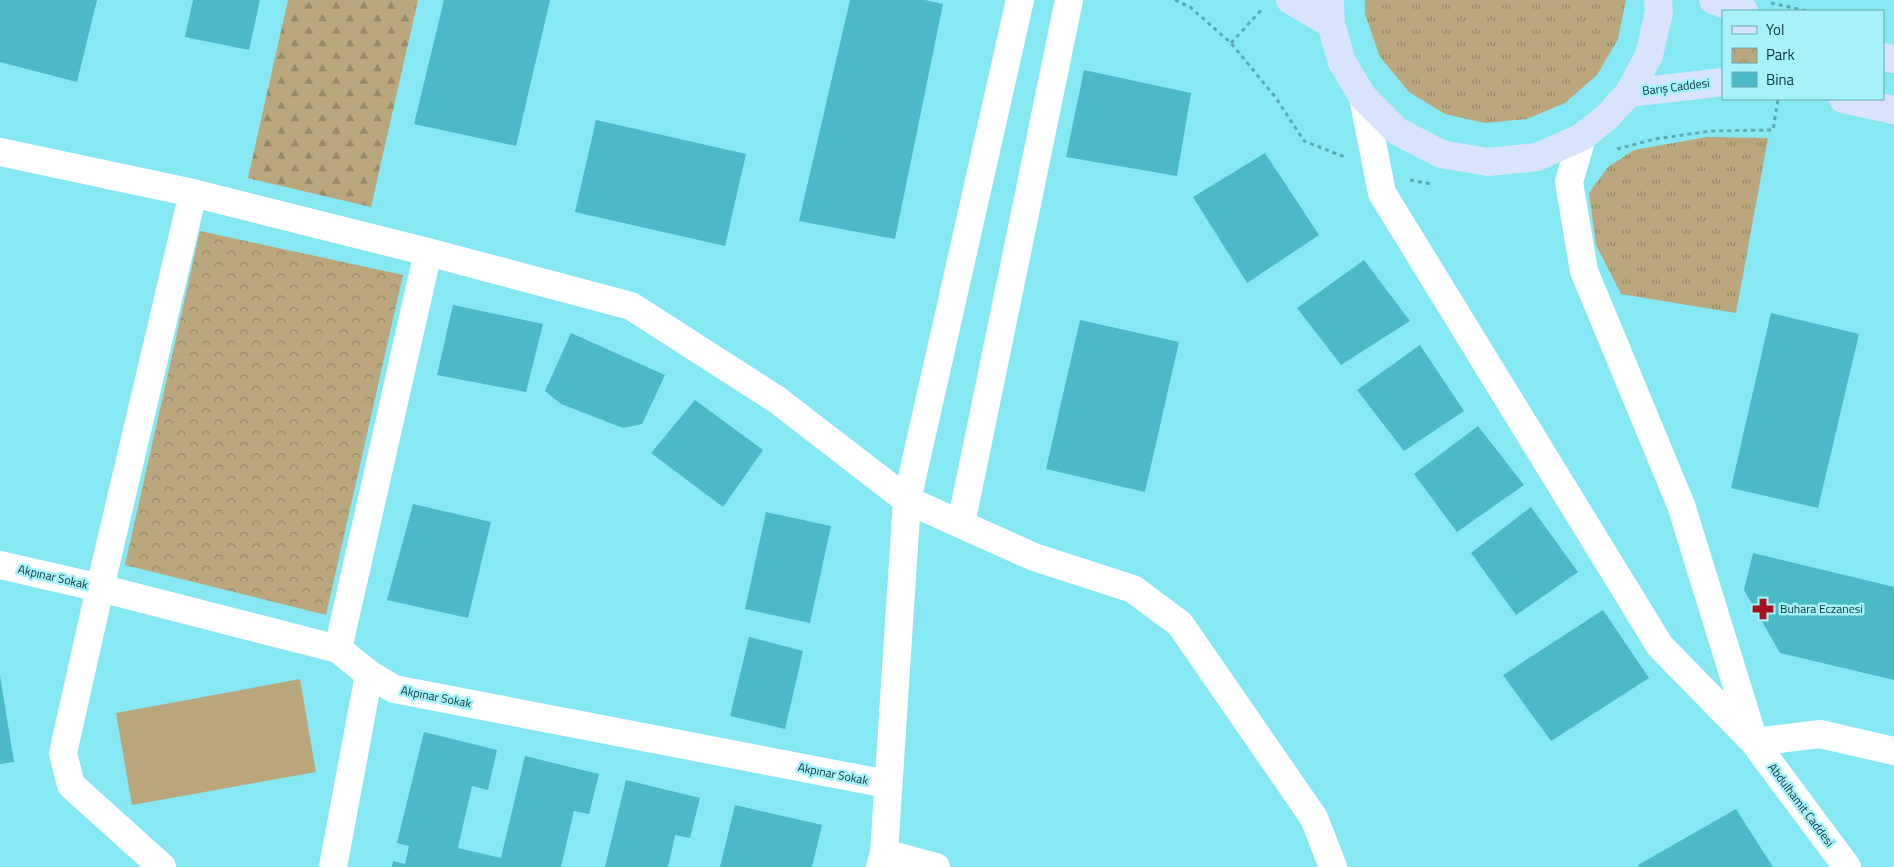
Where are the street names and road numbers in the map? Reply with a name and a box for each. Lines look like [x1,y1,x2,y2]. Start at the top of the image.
street label: Barış Caddesi [1641,73,1711,100]
street label: Akpınar Sokak [16,559,90,594]
street label: Akpınar Sokak [399,680,473,713]
street label: Akpınar Sokak [796,757,870,790]
street label: Abdulhamit Caddesi [1764,759,1839,851]

